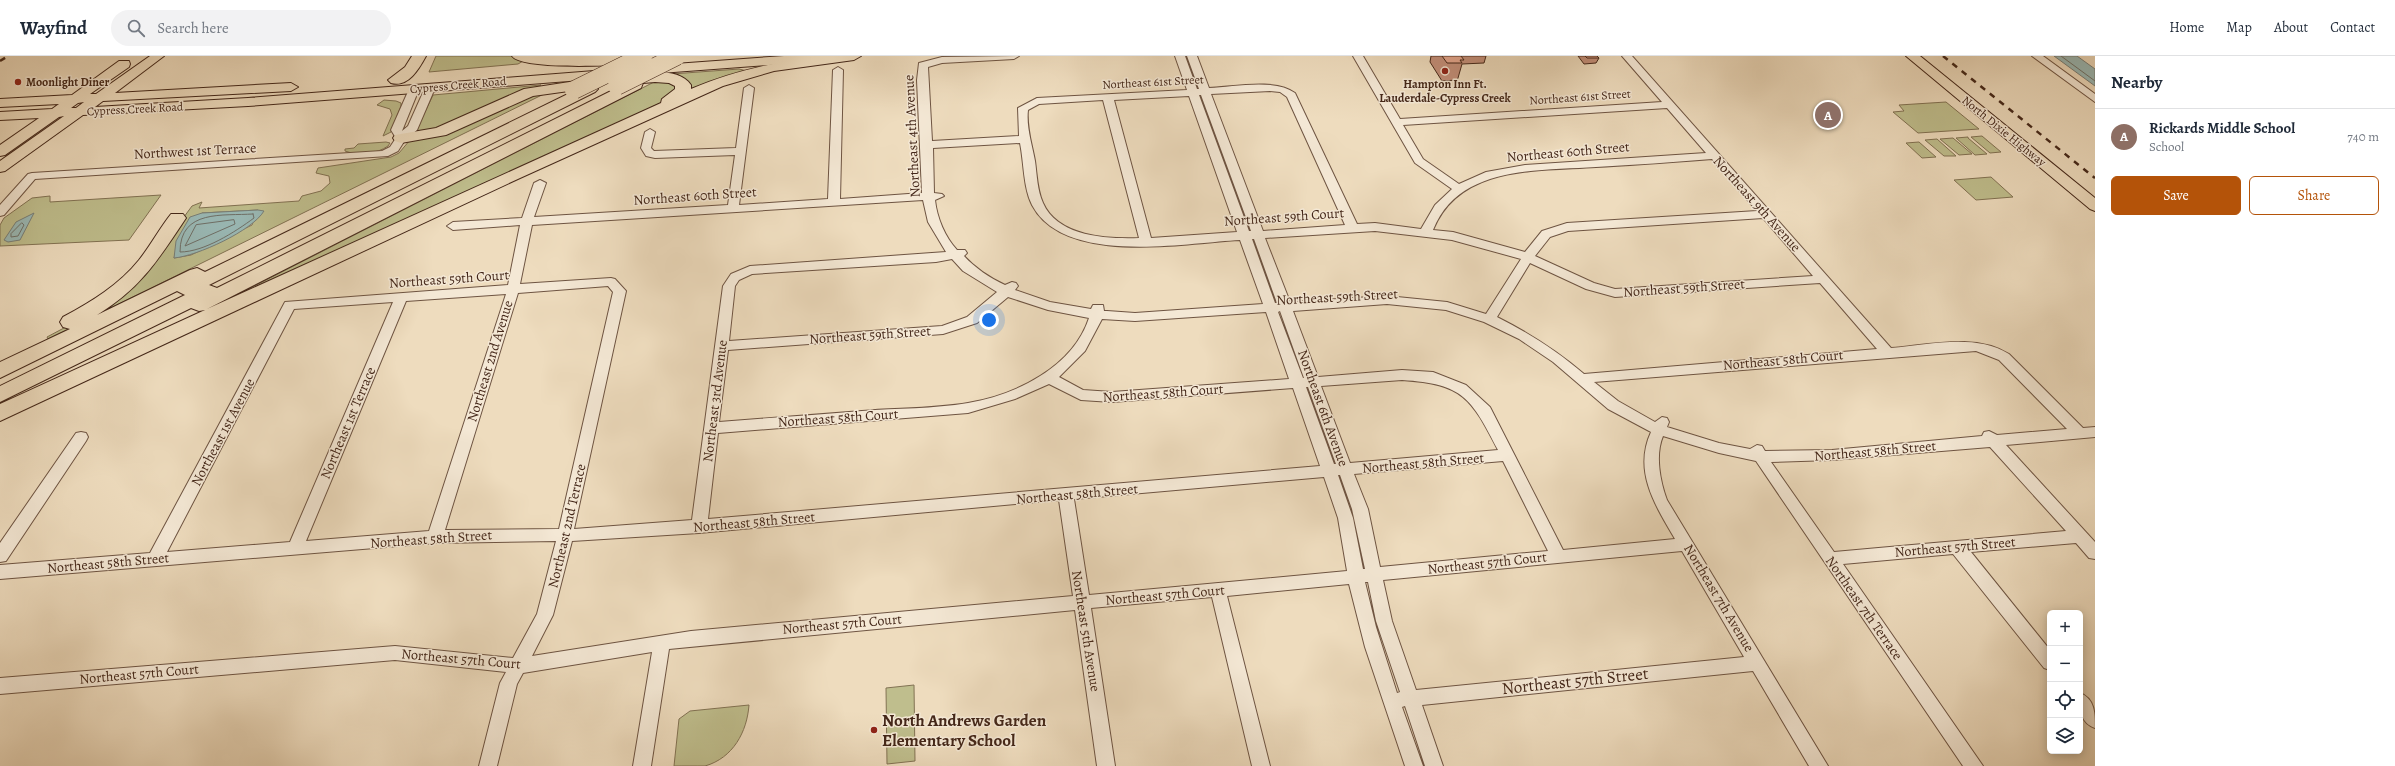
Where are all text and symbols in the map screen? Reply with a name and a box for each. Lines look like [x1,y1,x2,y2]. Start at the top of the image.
search box [111,10,391,46]
text: Wayfind [20,15,87,41]
icon: search [125,17,147,39]
text: Search here [157,18,229,38]
text: Home [2169,18,2204,37]
text: Map [2226,18,2252,37]
text: About [2274,18,2308,37]
text: Contact [2330,18,2375,37]
marker: Hampton Inn Ft. Lauderdale-Cypress Creek [1440,66,1450,76]
street label: Northeast 61st Street [1102,71,1204,93]
text: Nearby [2111,71,2162,94]
street label: Cypress Creek Road [409,73,507,97]
place label: Moonlight Diner [26,74,109,90]
street label: Northeast 4th Avenue [899,74,925,198]
place label: Hampton Inn Ft. Lauderdale-Cypress Creek [1379,76,1512,106]
marker: Moonlight Diner [13,77,23,87]
street label: Northeast 61st Street [1529,85,1631,109]
street label: North Dixie Highway [1959,92,2050,170]
street label: Cypress Creek Road [86,98,184,120]
pin: A [1815,100,1841,130]
text: Rickards Middle School [2149,118,2295,138]
text: A [2120,128,2128,145]
text: 740 m [2347,128,2379,145]
street label: Northeast 60th Street [1506,137,1631,167]
street label: Northwest 1st Terrace [133,138,257,164]
text: School [2149,138,2184,155]
street label: Northeast 9th Avenue [1709,152,1805,256]
button: Save [2111,176,2241,215]
button: Share [2249,176,2379,215]
street label: Northeast 60th Street [633,182,758,210]
street label: Northeast 59th Court [1223,203,1345,231]
street label: Northeast 59th Court [388,265,510,293]
street label: Northeast 59th Street [1623,274,1746,302]
street label: Northeast 59th Street [1276,284,1399,310]
street label: Northeast 2nd Avenue [462,298,518,424]
your location [979,310,999,330]
street label: Northeast 59th Street [809,321,932,349]
street label: Northeast 3rd Avenue [698,339,732,463]
street label: Northeast 58th Court [1722,345,1844,375]
street label: Northeast 6th Avenue [1293,347,1353,469]
street label: Northeast 1st Terrace [316,364,380,482]
street label: Northeast 1st Avenue [187,375,259,489]
street label: Northeast 58th Court [1102,379,1224,407]
street label: Northeast 58th Court [777,404,899,432]
street label: Northeast 58th Street [1813,436,1937,466]
street label: Northeast 58th Street [1361,448,1485,478]
street label: Northeast 2nd Terrace [543,462,591,590]
street label: Northeast 58th Street [1015,479,1139,509]
street label: Northeast 58th Street [692,507,816,537]
street label: Northeast 58th Street [369,525,493,553]
street label: Northeast 57th Street [1894,532,2017,562]
street label: Northeast 7th Avenue [1679,541,1759,655]
street label: Northeast 57th Court [1426,547,1548,579]
street label: Northeast 58th Street [46,548,170,578]
street label: Northeast 7th Terrace [1821,552,1907,664]
street label: Northeast 5th Avenue [1067,569,1105,693]
street label: Northeast 57th Court [1104,580,1226,610]
street label: Northeast 57th Court [781,609,903,639]
map controls [2047,610,2083,754]
button: + [2047,610,2083,646]
street label: Northeast 57th Court [400,644,522,674]
button: − [2047,646,2083,682]
street label: Northeast 57th Court [78,659,200,689]
street label: Northeast 57th Street [1501,662,1650,700]
button: locate [2047,682,2083,718]
place label: North Andrews Garden Elementary School [882,709,1047,752]
button: layers [2047,718,2083,754]
marker: North Andrews Garden Elementary School [869,725,879,735]

